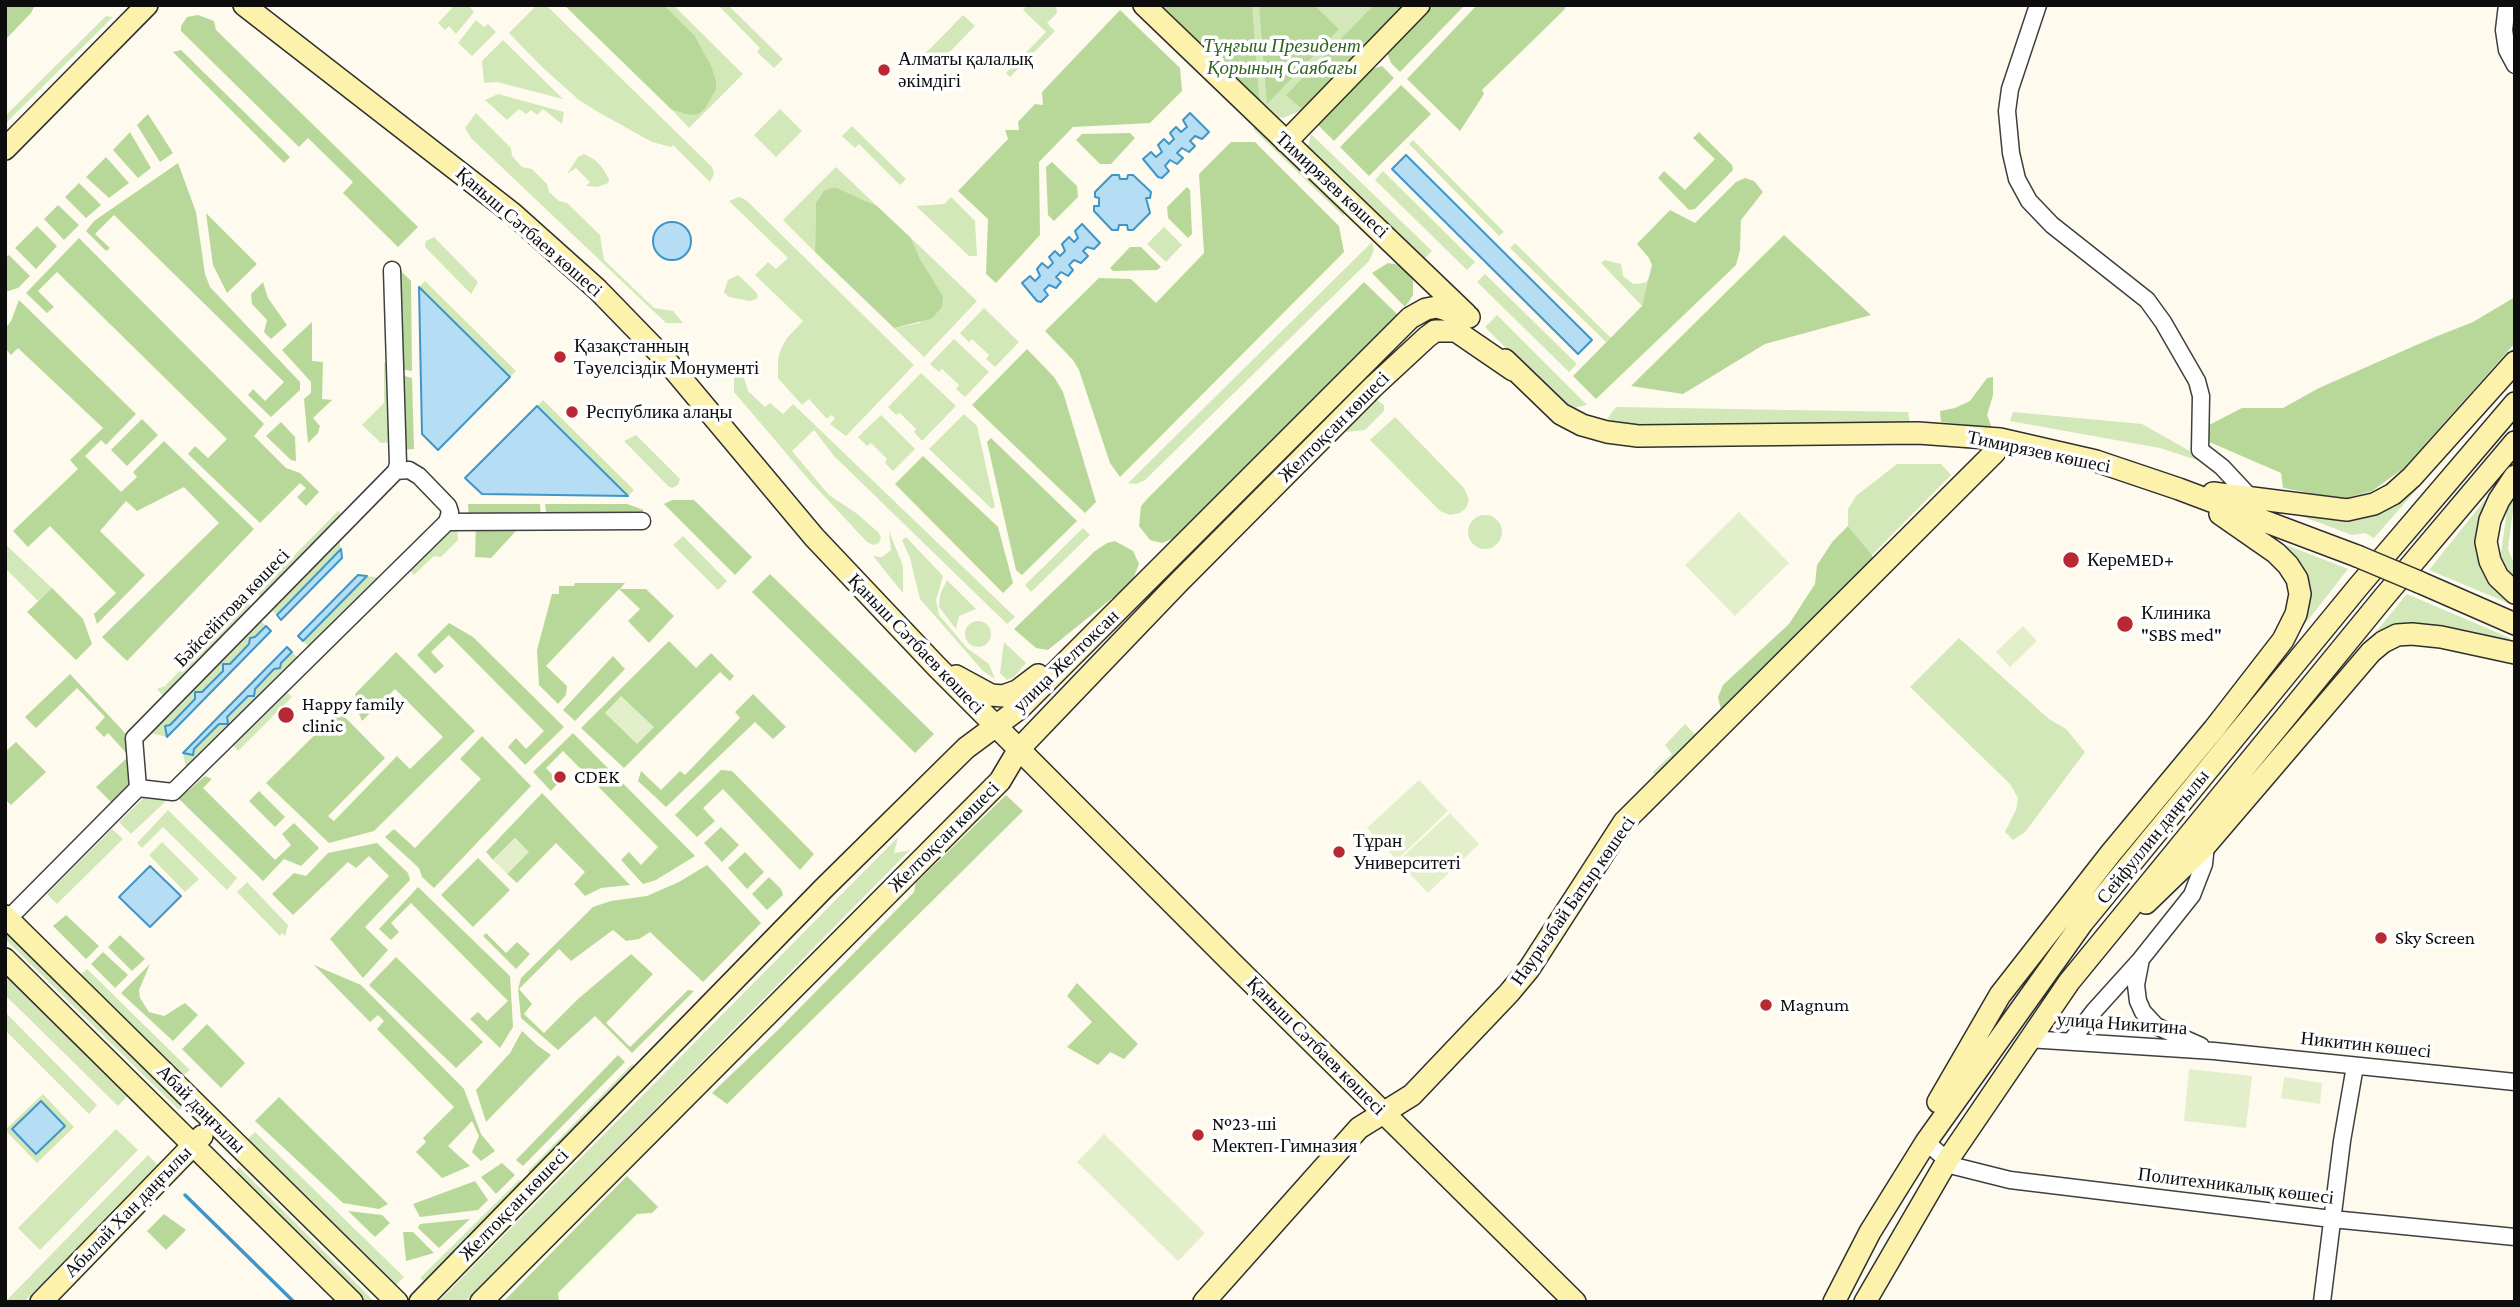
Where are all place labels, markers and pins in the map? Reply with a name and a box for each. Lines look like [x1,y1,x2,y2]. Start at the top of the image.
place label: Алматы қалалық әкімдігі [898,48,1033,92]
marker: Алматы қалалық әкімдігі [876,62,892,78]
place label: Қазақстанның Тәуелсіздік Монументі [574,335,759,379]
marker: Қазақстанның Тәуелсіздік Монументі [552,349,568,365]
place label: Республика алаңы [586,401,732,423]
marker: Республика алаңы [564,404,580,420]
place label: КереMED+ [2087,549,2174,571]
marker: КереMED+ [2061,550,2081,570]
place label: Клиника "SBS med" [2141,602,2222,646]
marker: Клиника "SBS med" [2115,614,2135,634]
place label: Happy family clinic [302,693,404,737]
marker: Happy family clinic [276,705,296,725]
place label: CDEK [574,766,619,788]
marker: CDEK [552,769,568,785]
place label: Тұран Университеті [1353,830,1461,874]
marker: Тұран Университеті [1331,844,1347,860]
place label: Sky Screen [2395,927,2475,949]
marker: Sky Screen [2373,930,2389,946]
place label: Magnum [1780,994,1849,1016]
marker: Magnum [1758,997,1774,1013]
place label: №23-ші Мектеп-Гимназия [1212,1113,1357,1157]
marker: №23-ші Мектеп-Гимназия [1190,1127,1206,1143]

